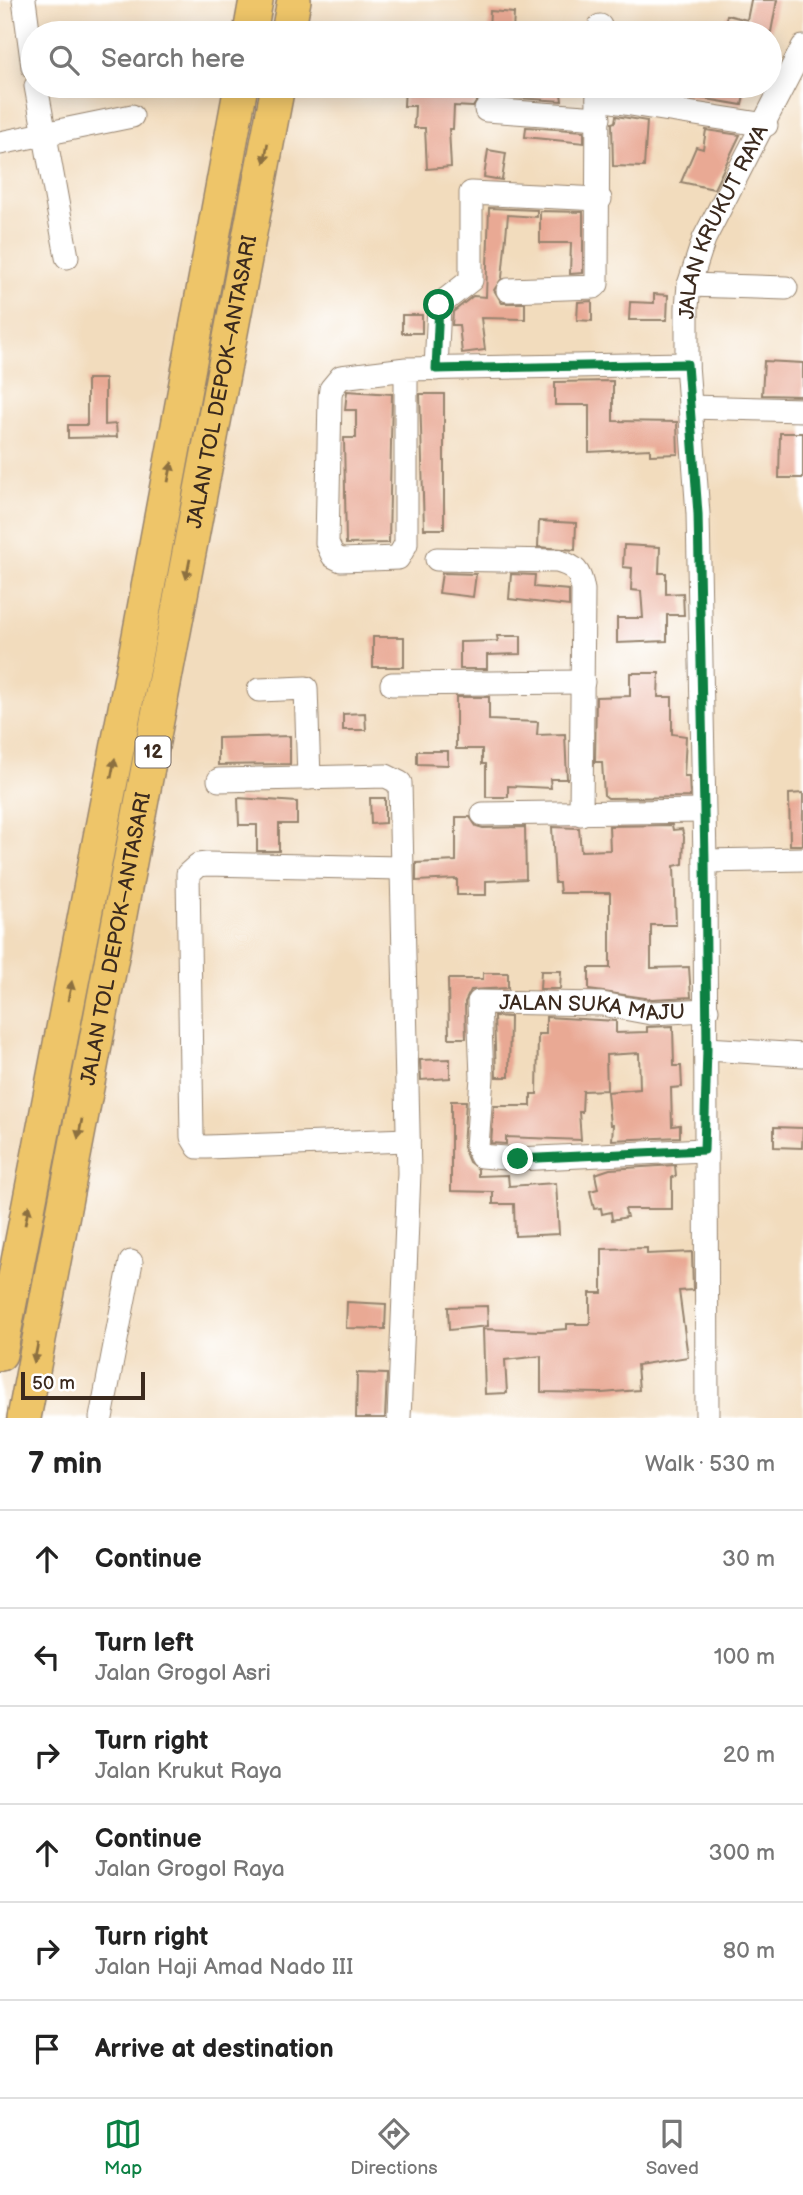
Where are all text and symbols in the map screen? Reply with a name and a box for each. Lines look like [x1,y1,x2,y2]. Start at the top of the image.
search box [21,21,782,98]
icon: search [45,41,83,79]
text: Search here [101,44,245,75]
street label: JALAN KRUKUT RAYA [674,120,773,319]
one-way arrow [260,142,271,164]
street label: JALAN TOL DEPOK–ANTASARI [181,233,262,530]
route start [423,289,454,320]
one-way arrow [164,461,175,483]
one-way arrow [182,558,193,580]
road number: 12 [136,736,170,768]
one-way arrow [108,757,119,779]
street label: JALAN TOL DEPOK–ANTASARI [75,790,156,1087]
one-way arrow [65,980,76,1002]
street label: JALAN SUKA MAJU [499,990,686,1026]
one-way arrow [74,1118,85,1140]
route end [502,1143,533,1174]
one-way arrow [22,1204,33,1226]
one-way arrow [31,1342,42,1364]
scale bar [21,1369,145,1401]
text: 50 m [32,1372,75,1395]
text: 7 min [28,1446,102,1482]
text: Walk · 530 m [645,1450,775,1478]
icon: ahead [28,1540,66,1578]
text: Continue [95,1544,202,1575]
text: 30 m [722,1545,775,1573]
text: Turn left [95,1628,194,1659]
icon: left [28,1638,66,1676]
text: 100 m [714,1643,775,1671]
text: Jalan Grogol Asri [95,1659,271,1687]
text: Turn right [95,1726,208,1757]
icon: right [28,1736,66,1774]
text: 20 m [723,1741,775,1769]
text: Jalan Krukut Raya [95,1757,282,1785]
text: Continue [95,1824,202,1855]
icon: ahead [28,1834,66,1872]
text: 300 m [709,1839,775,1867]
text: Jalan Grogol Raya [95,1855,285,1883]
text: Turn right [95,1922,208,1953]
icon: right [28,1932,66,1970]
text: 80 m [723,1937,775,1965]
text: Jalan Haji Amad Nado III [95,1953,353,1981]
icon: arrive [28,2030,66,2068]
text: Arrive at destination [95,2034,334,2065]
tab: Map [104,2115,142,2180]
tab: Directions [350,2115,438,2180]
tab: Saved [646,2115,699,2180]

